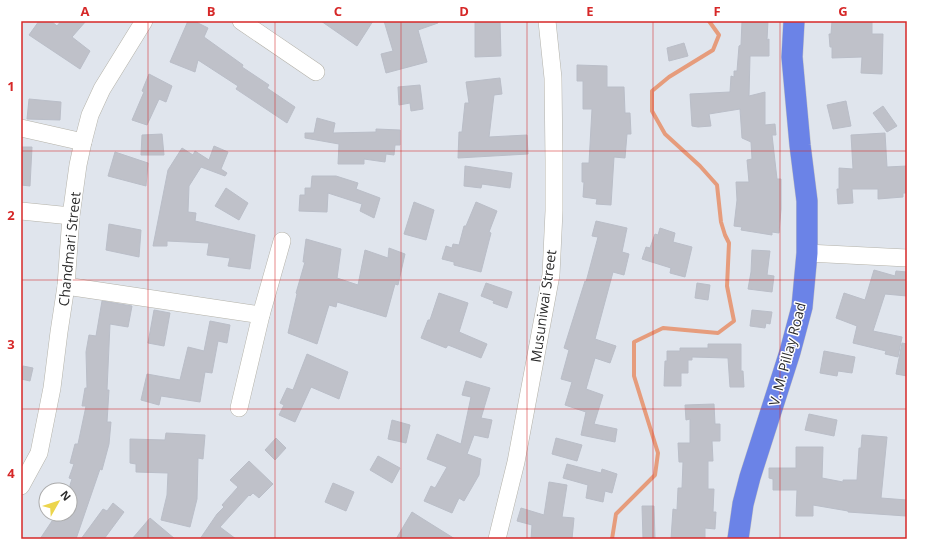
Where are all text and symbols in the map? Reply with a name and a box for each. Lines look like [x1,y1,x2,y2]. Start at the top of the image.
text: A [81,2,90,20]
text: B [207,2,216,20]
text: C [334,2,342,20]
text: D [459,2,469,20]
text: E [586,2,594,20]
text: F [713,2,721,20]
text: G [838,2,848,20]
text: 1 [7,77,15,95]
street label: Chandmari Street [54,191,84,307]
text: 2 [7,206,15,224]
street label: Musuniwai Street [526,248,560,364]
street label: V. M. Pillay Road [764,300,810,408]
text: 3 [7,335,15,353]
text: 4 [7,464,15,482]
north arrow [38,482,78,522]
text: N [58,487,75,504]

